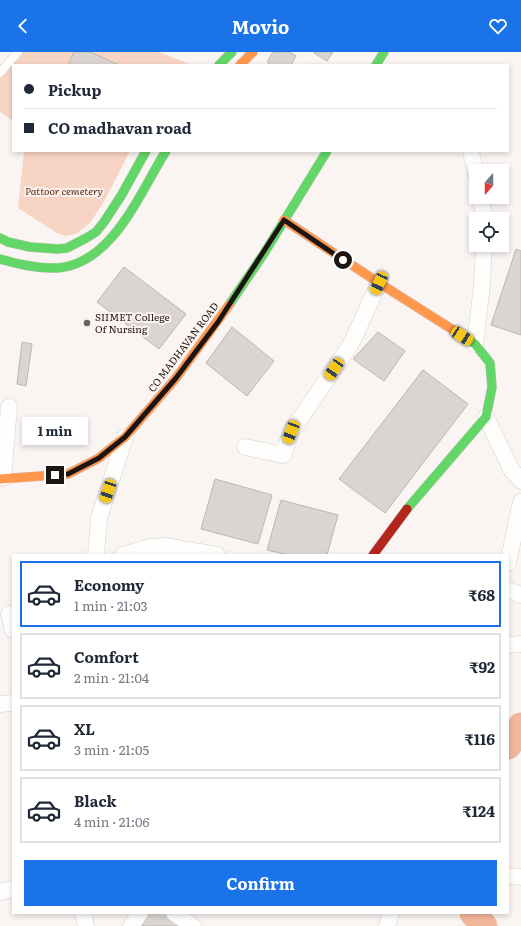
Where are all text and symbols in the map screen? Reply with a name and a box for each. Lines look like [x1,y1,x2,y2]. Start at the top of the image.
text: Movio [232,13,289,40]
icon: back [12,15,34,37]
icon: heart [487,15,509,37]
text: Pickup [48,78,101,101]
text: CO madhavan road [48,116,192,139]
north arrow [469,164,509,204]
map controls [469,164,509,252]
park label: Pattoor cemetery [25,183,103,198]
button: locate [469,212,509,252]
route start [334,251,352,269]
car [368,270,390,296]
street label: CO MADHAVAN ROAD [144,298,222,395]
place label: SIIMET College Of Nursing [95,309,170,336]
marker: SIIMET College Of Nursing [82,318,92,328]
car [449,324,475,348]
car [322,356,346,382]
callout: 1 min [22,417,88,445]
car [281,419,301,445]
text: 1 min [38,421,72,440]
route end [46,466,64,484]
car [99,478,117,504]
text: Economy [74,573,144,596]
icon: car [26,576,62,612]
text: ₹68 [468,583,495,606]
text: 1 min · 21:03 [74,596,148,615]
text: Comfort [74,645,139,668]
icon: car [26,648,62,684]
text: ₹92 [469,655,495,678]
text: 2 min · 21:04 [74,668,149,687]
text: XL [74,717,95,740]
icon: car [26,720,62,756]
text: ₹116 [465,727,495,750]
text: 3 min · 21:05 [74,740,149,759]
text: Black [74,789,117,812]
icon: car [26,792,62,828]
text: ₹124 [462,799,495,822]
text: 4 min · 21:06 [74,812,150,831]
button: Confirm [24,860,497,906]

